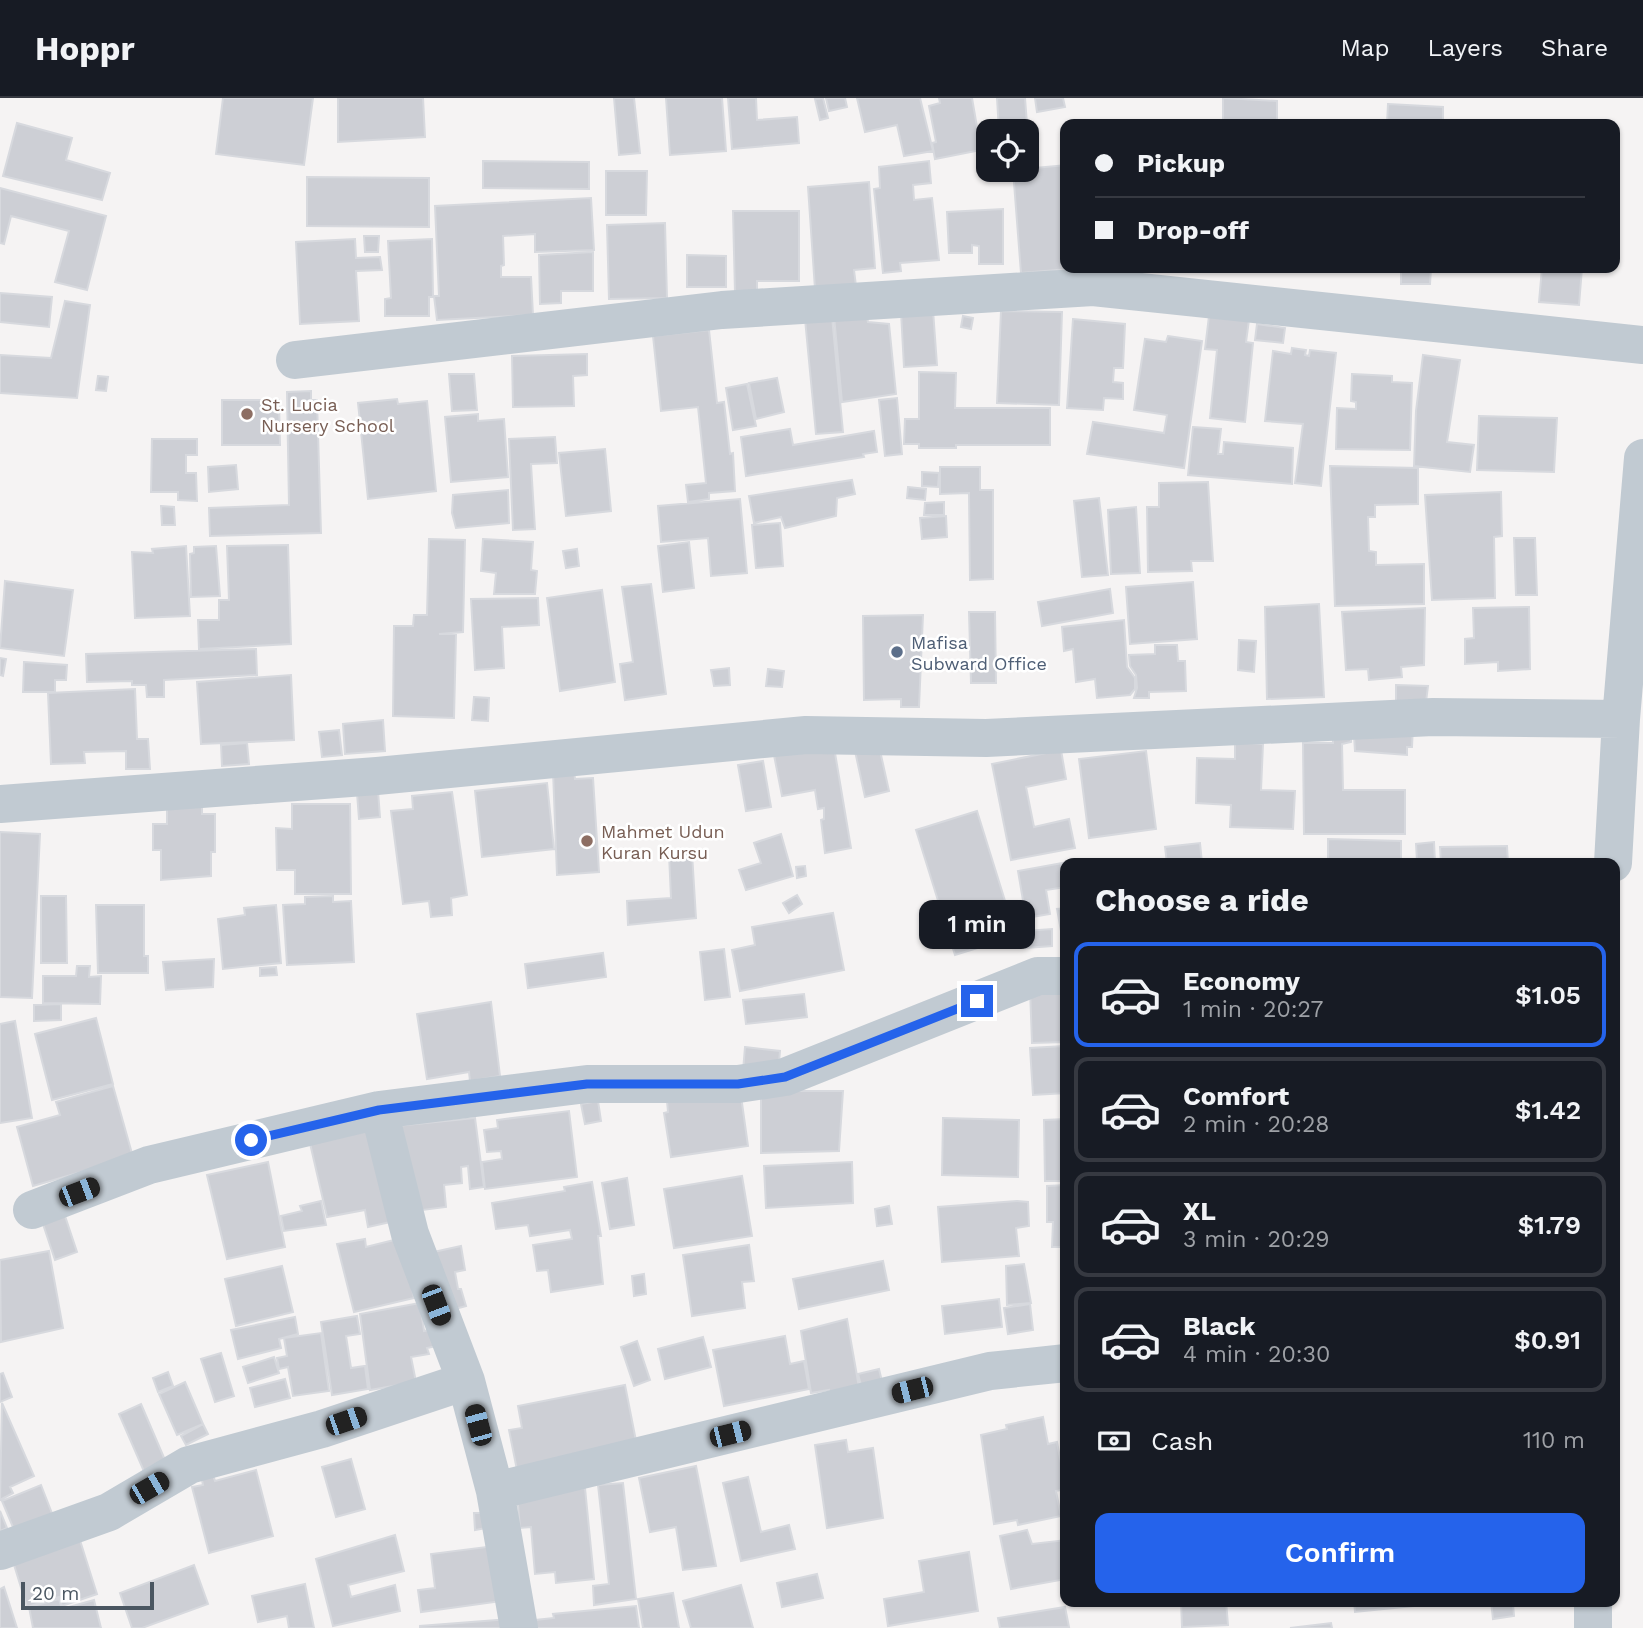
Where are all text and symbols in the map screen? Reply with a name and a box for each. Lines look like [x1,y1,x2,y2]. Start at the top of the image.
text: Hoppr [35,29,135,68]
text: Map [1341,34,1389,62]
text: Layers [1427,34,1503,62]
text: Share [1541,34,1608,62]
map controls [976,119,1039,182]
button: locate [976,119,1039,182]
text: Pickup [1137,148,1225,178]
text: Drop-off [1137,215,1249,245]
place label: St. Lucia Nursery School [261,394,395,436]
marker: St. Lucia Nursery School [239,406,255,422]
place label: Mafisa Subward Office [911,632,1047,674]
marker: Mafisa Subward Office [889,644,905,660]
place label: Mahmet Udun Kuran Kursu [601,821,725,863]
marker: Mahmet Udun Kuran Kursu [579,833,595,849]
text: Choose a ride [1095,881,1309,919]
callout: 1 min [919,900,1035,948]
text: 1 min [947,911,1007,938]
icon: car [1099,963,1162,1026]
text: Economy [1183,966,1300,996]
text: $1.05 [1515,980,1581,1010]
route end [961,985,993,1017]
text: 1 min · 20:27 [1183,996,1323,1023]
icon: car [1099,1078,1162,1141]
text: Comfort [1183,1081,1289,1111]
text: $1.42 [1515,1095,1581,1125]
text: 2 min · 20:28 [1183,1111,1330,1138]
route start [235,1124,267,1156]
car [56,1175,103,1209]
icon: car [1099,1193,1162,1256]
text: XL [1183,1196,1216,1226]
text: $1.79 [1518,1210,1581,1240]
text: 3 min · 20:29 [1183,1226,1330,1253]
car [419,1282,454,1328]
icon: car [1099,1308,1162,1371]
text: Black [1183,1311,1255,1341]
text: $0.91 [1514,1325,1581,1355]
text: 4 min · 20:30 [1183,1341,1330,1368]
car [890,1375,935,1405]
car [463,1402,494,1448]
car [323,1404,370,1438]
car [708,1419,753,1449]
icon: cash [1095,1422,1133,1460]
text: Cash [1151,1426,1213,1456]
text: 110 m [1523,1427,1585,1454]
car [126,1468,173,1508]
button: Confirm [1095,1513,1585,1593]
scale bar [21,1579,154,1611]
text: 20 m [32,1582,79,1605]

